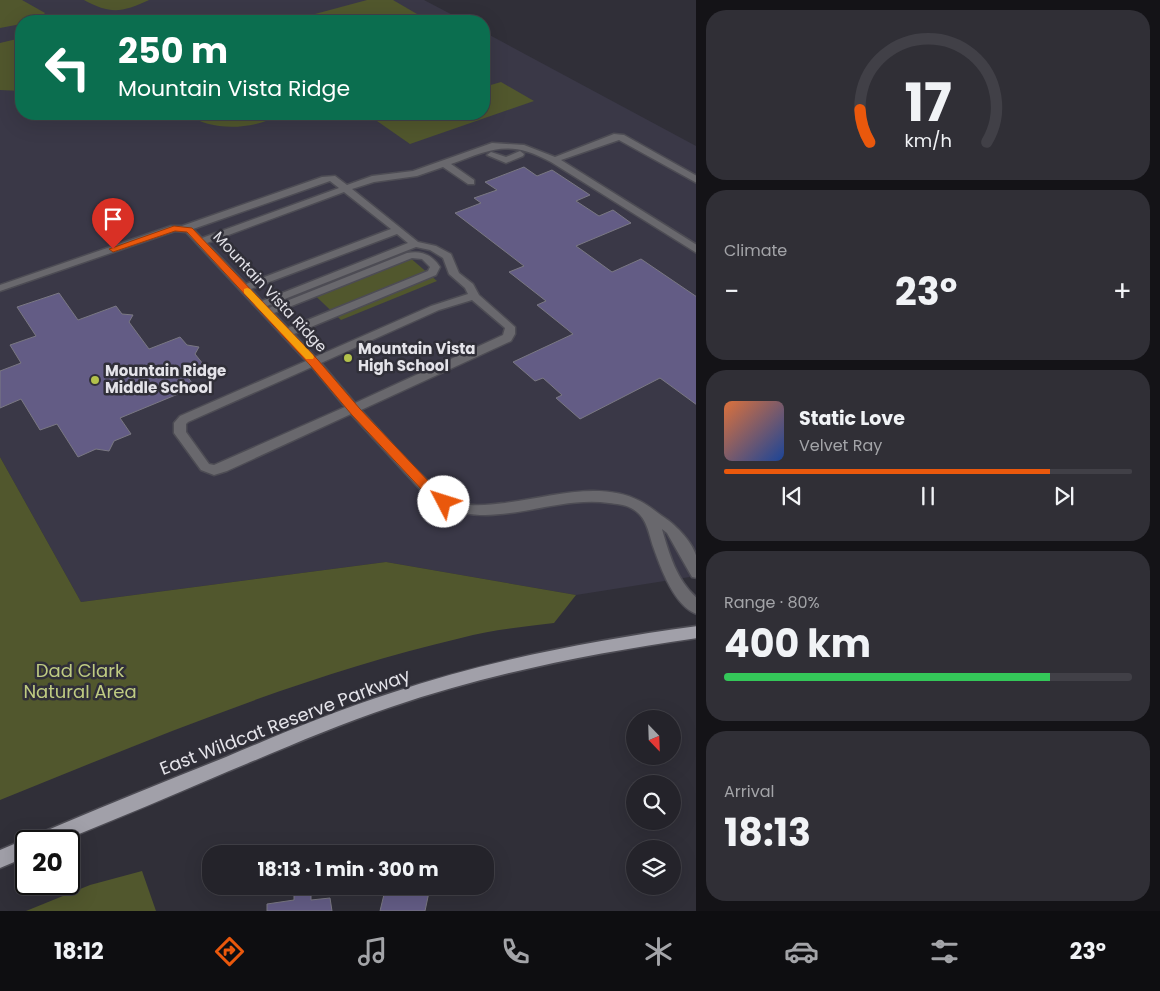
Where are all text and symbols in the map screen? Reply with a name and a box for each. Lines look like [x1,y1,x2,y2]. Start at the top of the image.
text: 250 m [118,26,228,75]
icon: left [35,35,100,100]
text: 17 [904,66,952,139]
text: Mountain Vista Ridge [118,73,350,104]
text: km/h [904,128,952,153]
pin [92,198,134,249]
icon: arrive [99,205,127,233]
street label: Mountain Vista Ridge [209,227,332,357]
text: Climate [724,239,787,262]
text: 23° [895,265,957,318]
text: − [724,272,739,311]
text: + [1113,272,1132,311]
place label: Mountain Vista High School [358,338,476,376]
marker: Mountain Vista High School [342,352,354,364]
place label: Mountain Ridge Middle School [105,360,226,398]
marker: Mountain Ridge Middle School [89,374,101,386]
text: Static Love [799,405,905,432]
text: Velvet Ray [799,434,882,457]
position arrow [417,475,469,527]
icon: previous [778,482,806,510]
icon: pause [914,482,942,510]
icon: next [1050,482,1078,510]
text: Range · 80% [724,591,820,614]
text: 400 km [724,617,871,670]
park label: Dad Clark Natural Area [23,658,137,704]
street label: East Wildcat Reserve Parkway [156,662,414,781]
north arrow [626,710,681,765]
map controls [626,710,681,895]
button: search [626,775,681,830]
text: Arrival [724,780,774,803]
text: 18:13 [724,806,811,859]
speed limit sign: 20 [15,830,80,895]
button: layers [626,840,681,895]
text: 18:13 · 1 min · 300 m [257,856,439,883]
icon: directions [212,934,247,969]
icon: music [355,934,390,969]
icon: phone [498,934,533,969]
icon: climate [641,934,676,969]
icon: car [784,934,819,969]
icon: filters [927,934,962,969]
text: 18:12 [54,936,104,967]
text: 23° [1070,936,1106,967]

